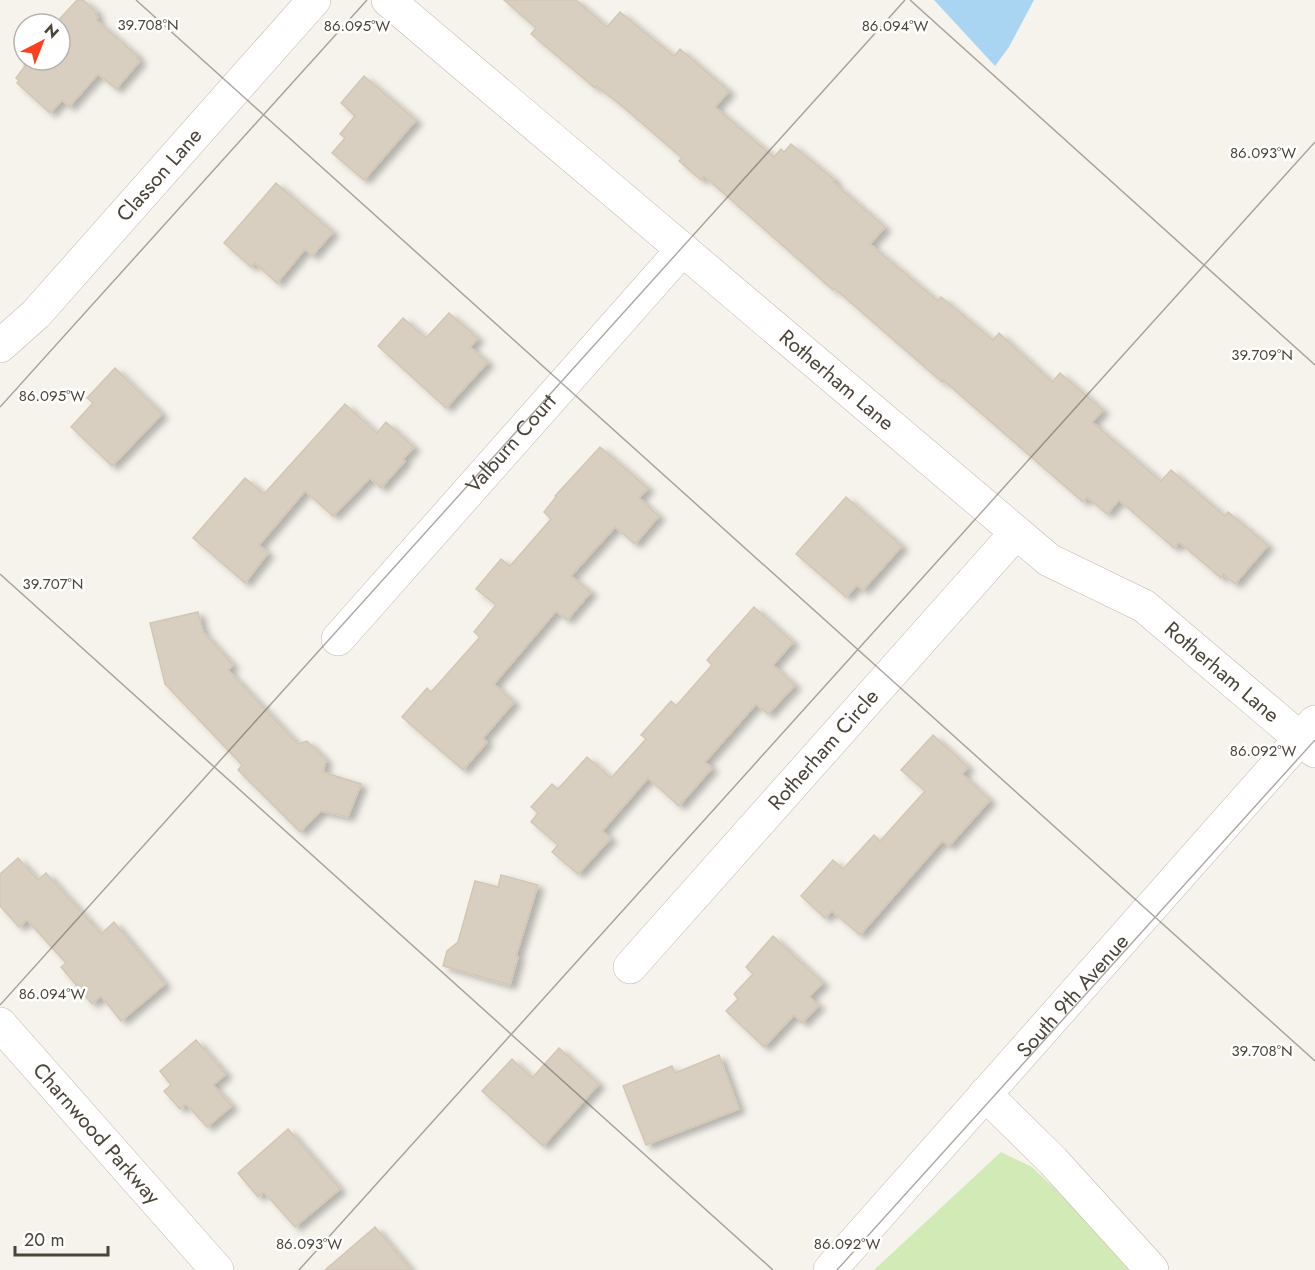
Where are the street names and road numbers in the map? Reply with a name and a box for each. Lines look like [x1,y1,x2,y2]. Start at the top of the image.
street label: Classon Lane [109,121,209,228]
street label: Rotherham Lane [773,323,901,438]
street label: Valburn Court [459,387,563,500]
street label: Rotherham Lane [1158,614,1286,730]
street label: Rotherham Circle [761,682,886,817]
street label: South 9th Avenue [1010,927,1136,1064]
street label: Charnwood Parkway [26,1056,168,1212]

